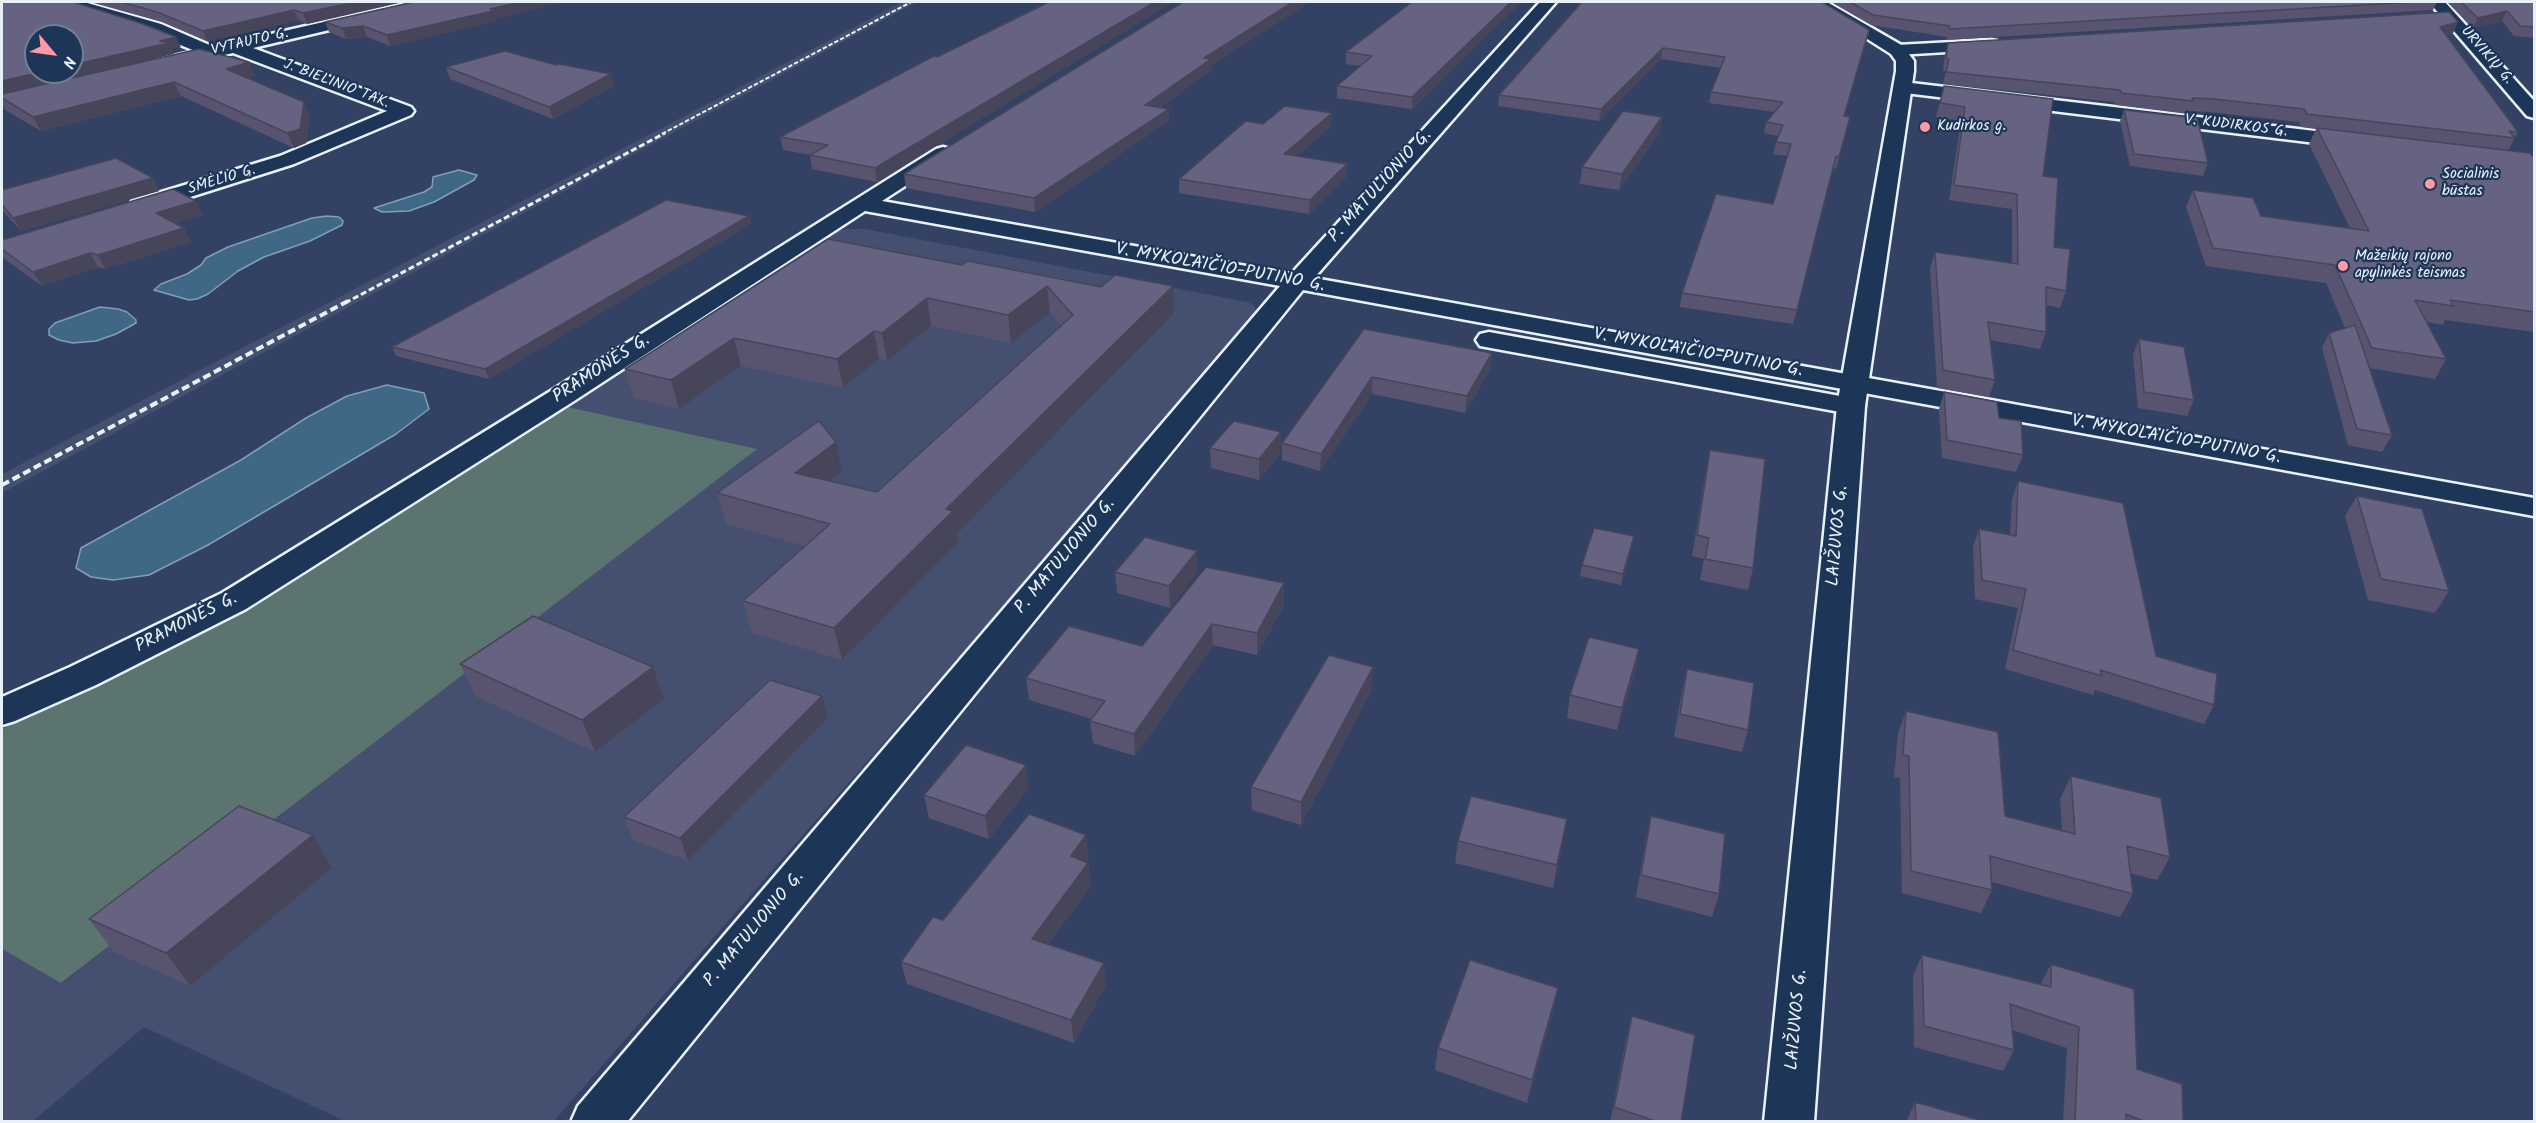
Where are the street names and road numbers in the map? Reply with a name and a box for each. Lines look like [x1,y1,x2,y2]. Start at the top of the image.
street label: URVIKIŲ G. [2456,23,2516,89]
street label: VYTAUTO G. [210,25,290,61]
street label: J. BIELINIO TAK. [280,57,392,113]
street label: V. KUDIRKOS G. [2184,112,2288,142]
street label: P. MATULIONIO G. [1325,126,1437,248]
street label: SMĖLIO G. [186,162,258,200]
street label: V. MYKOLAIČIO-PUTINO G. [1114,240,1326,298]
street label: V. MYKOLAIČIO-PUTINO G. [1592,325,1804,383]
street label: PRAMONĖS G. [549,331,655,409]
street label: V. MYKOLAIČIO-PUTINO G. [2070,412,2282,470]
street label: LAIŽUVOS G. [1824,485,1854,587]
street label: P. MATULIONIO G. [1011,495,1121,619]
street label: PRAMONĖS G. [133,589,241,659]
street label: P. MATULIONIO G. [700,868,810,992]
street label: LAIŽUVOS G. [1783,969,1813,1071]

